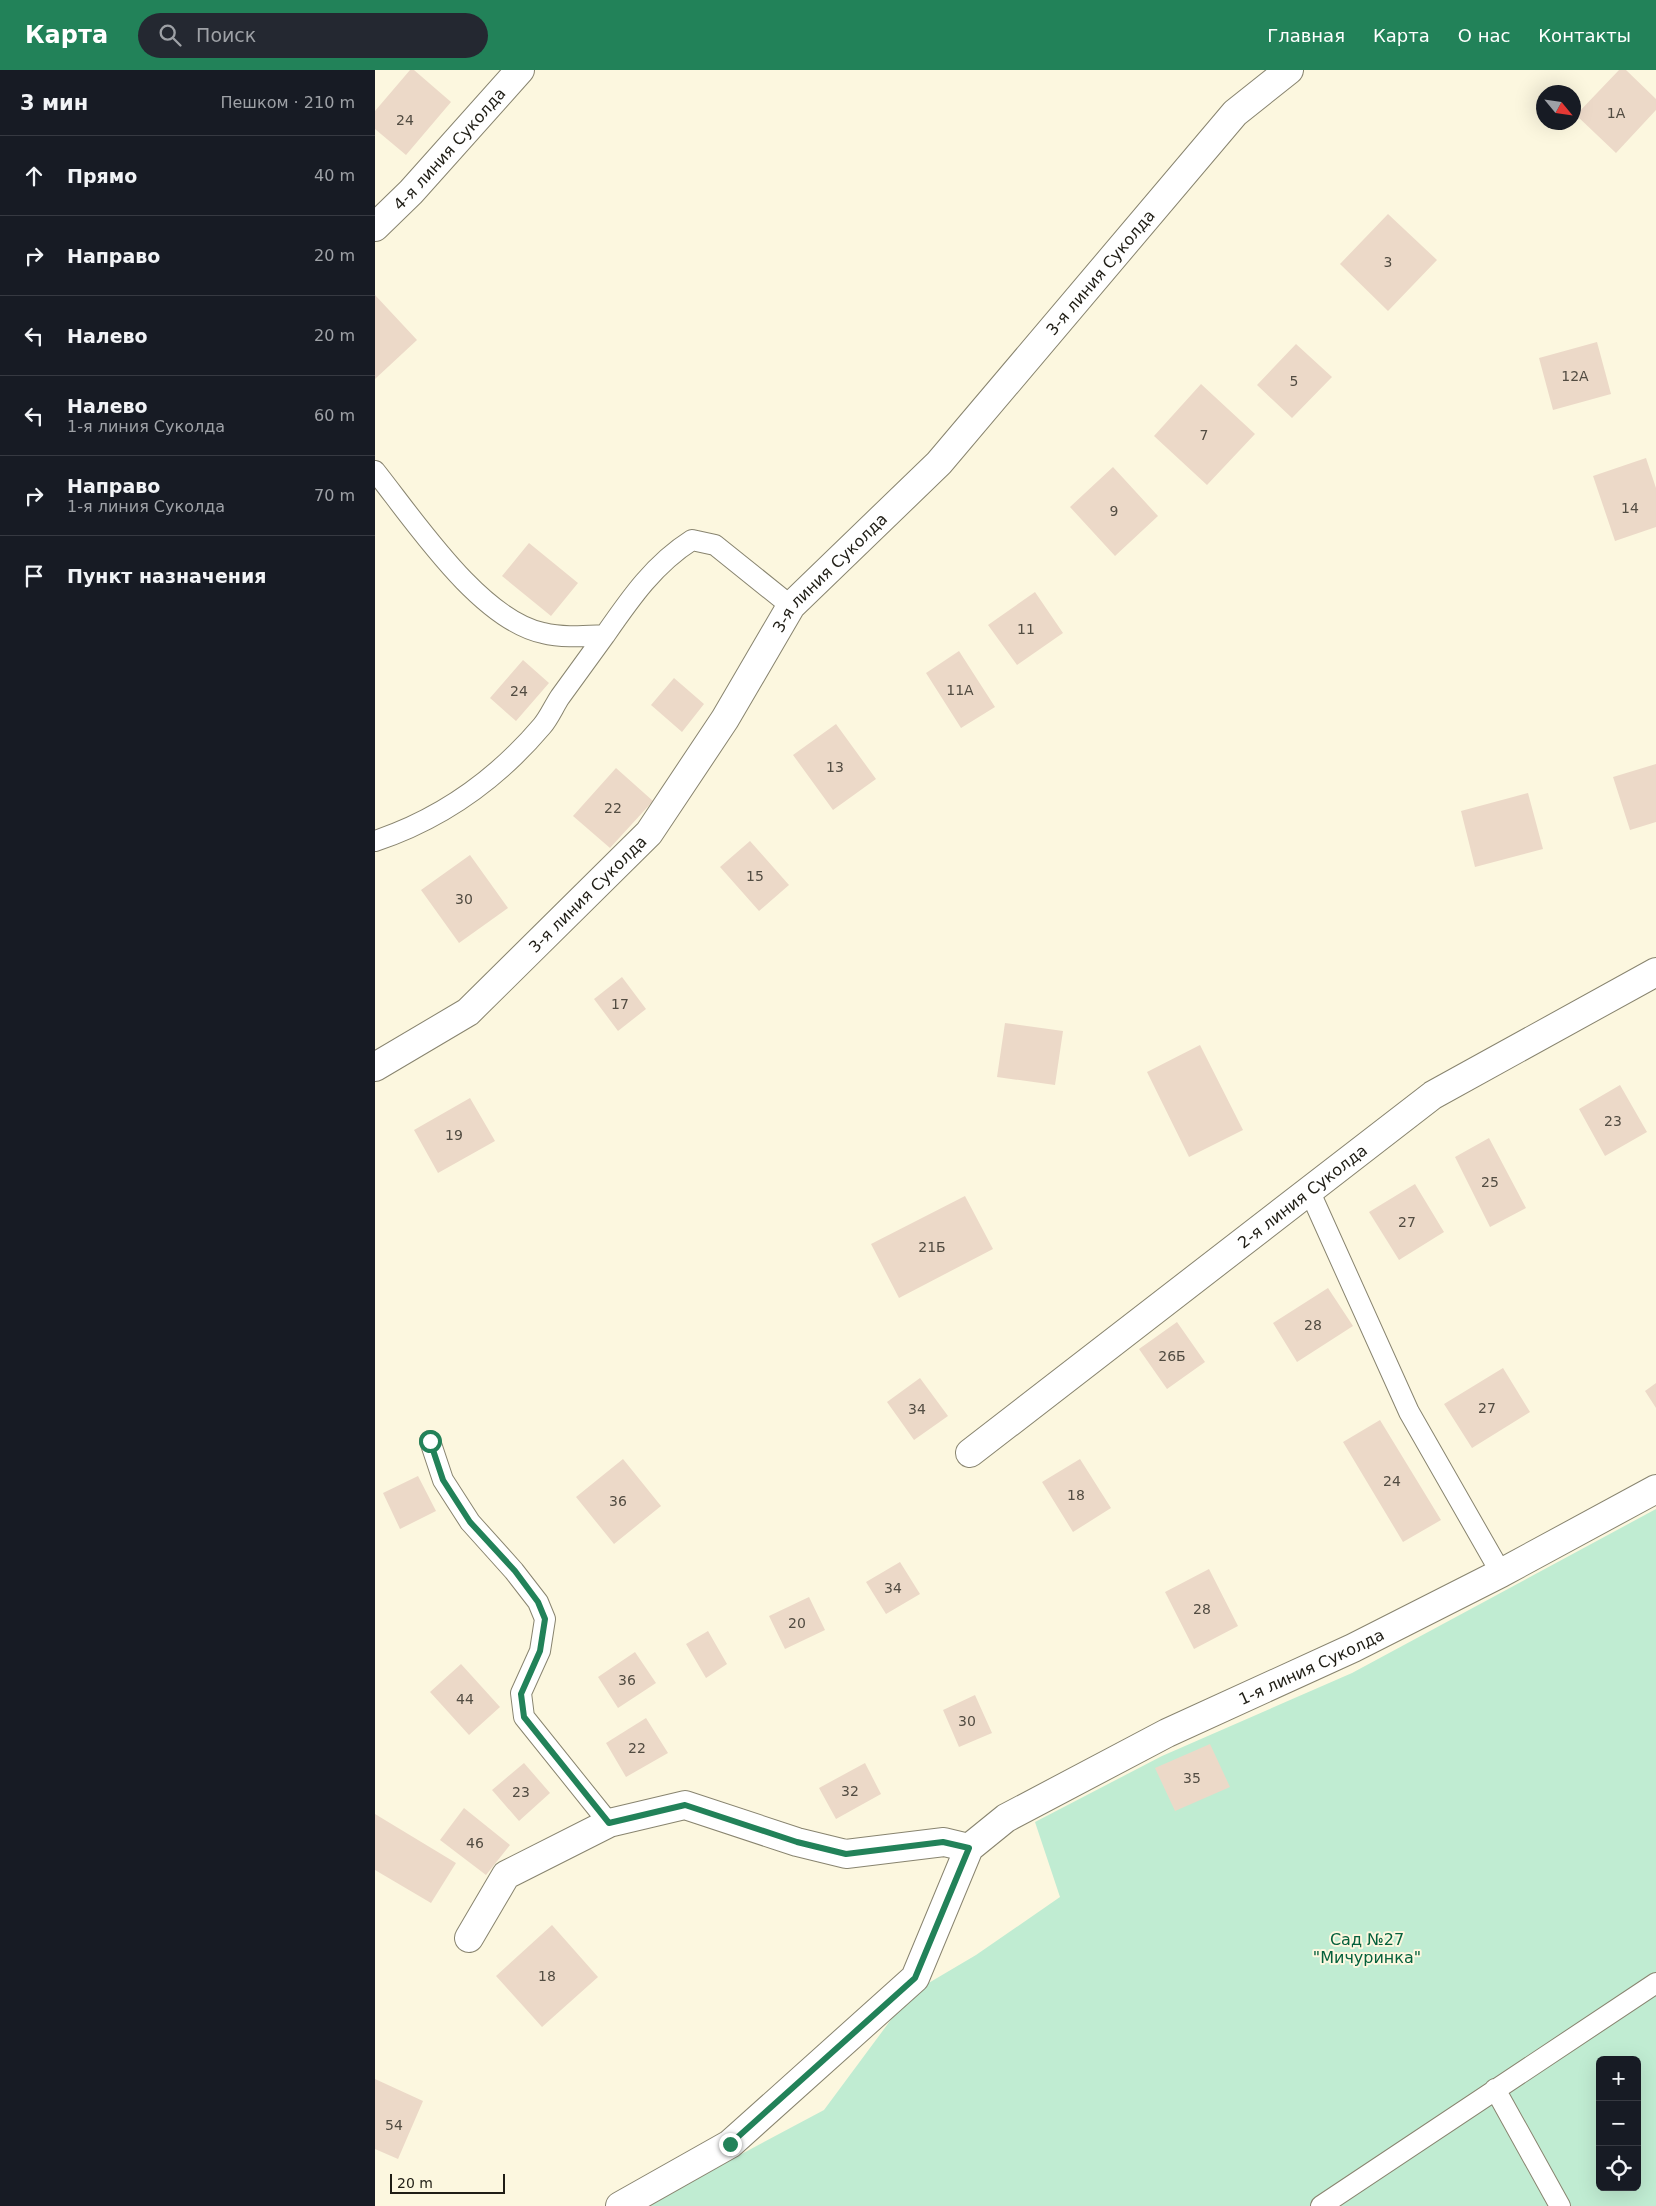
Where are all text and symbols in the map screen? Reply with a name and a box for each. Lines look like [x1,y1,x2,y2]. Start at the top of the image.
search box [138,13,488,58]
text: Карта [25,21,108,49]
icon: search [156,21,184,49]
text: Поиск [196,24,256,46]
text: Главная [1267,25,1345,46]
text: Карта [1373,25,1430,46]
text: О нас [1458,25,1510,46]
text: Контакты [1538,25,1631,46]
street label: 4-я линия Суколда [389,84,509,214]
north arrow [1536,85,1581,130]
text: 3 мин [20,91,88,115]
text: Пешком · 210 m [220,93,355,112]
house number: 1А [1607,105,1626,121]
house number: 24 [396,112,414,128]
icon: ahead [20,162,48,190]
text: Прямо [67,165,137,187]
text: 40 m [314,166,355,185]
street label: 3-я линия Суколда [1042,206,1159,339]
icon: right [20,242,48,270]
text: Направо [67,245,160,267]
text: 20 m [314,246,355,265]
house number: 3 [1384,254,1392,270]
icon: left [20,322,48,350]
text: Налево [67,325,148,347]
text: 20 m [314,326,355,345]
house number: 12А [1561,368,1589,384]
house number: 5 [1290,373,1298,389]
text: Налево [67,395,148,417]
icon: left [20,402,48,430]
text: 60 m [314,406,355,425]
text: 1-я линия Суколда [67,417,225,436]
house number: 7 [1200,427,1208,443]
text: Направо [67,475,160,497]
icon: right [20,482,48,510]
text: 70 m [314,486,355,505]
text: 1-я линия Суколда [67,497,225,516]
house number: 14 [1621,500,1639,516]
house number: 9 [1110,503,1118,519]
street label: 3-я линия Суколда [768,509,891,635]
icon: arrive [20,562,48,590]
text: Пункт назначения [67,565,266,587]
house number: 11 [1017,621,1035,637]
house number: 11А [946,682,974,698]
house number: 24 [510,683,528,699]
house number: 13 [826,759,844,775]
house number: 22 [604,800,622,816]
street label: 3-я линия Суколда [525,832,650,956]
house number: 15 [746,868,764,884]
house number: 30 [455,891,473,907]
house number: 17 [611,996,629,1012]
house number: 23 [1604,1113,1622,1129]
house number: 19 [445,1127,463,1143]
street label: 2-я линия Суколда [1234,1140,1371,1252]
house number: 25 [1481,1174,1499,1190]
house number: 27 [1398,1214,1416,1230]
house number: 21Б [918,1239,946,1255]
house number: 28 [1304,1317,1322,1333]
house number: 26Б [1158,1348,1186,1364]
house number: 27 [1478,1400,1496,1416]
house number: 34 [908,1401,926,1417]
route start [419,1430,442,1453]
house number: 24 [1383,1473,1401,1489]
house number: 18 [1067,1487,1085,1503]
house number: 36 [609,1493,627,1509]
house number: 34 [884,1580,902,1596]
house number: 28 [1193,1601,1211,1617]
house number: 20 [788,1615,806,1631]
street label: 1-я линия Суколда [1235,1624,1387,1709]
house number: 36 [618,1672,636,1688]
house number: 44 [456,1691,474,1707]
house number: 30 [958,1713,976,1729]
house number: 22 [628,1740,646,1756]
house number: 35 [1183,1770,1201,1786]
house number: 32 [841,1783,859,1799]
house number: 23 [512,1784,530,1800]
house number: 46 [466,1835,484,1851]
park label: Сад №27 "Мичуринка" [1313,1930,1421,1967]
house number: 18 [538,1968,556,1984]
map controls [1596,2056,1641,2191]
button: + [1596,2056,1641,2101]
button: − [1596,2101,1641,2146]
house number: 54 [385,2117,403,2133]
route end [719,2133,742,2156]
button: locate [1596,2146,1641,2191]
scale bar [390,2171,505,2194]
text: 20 m [397,2175,433,2191]

